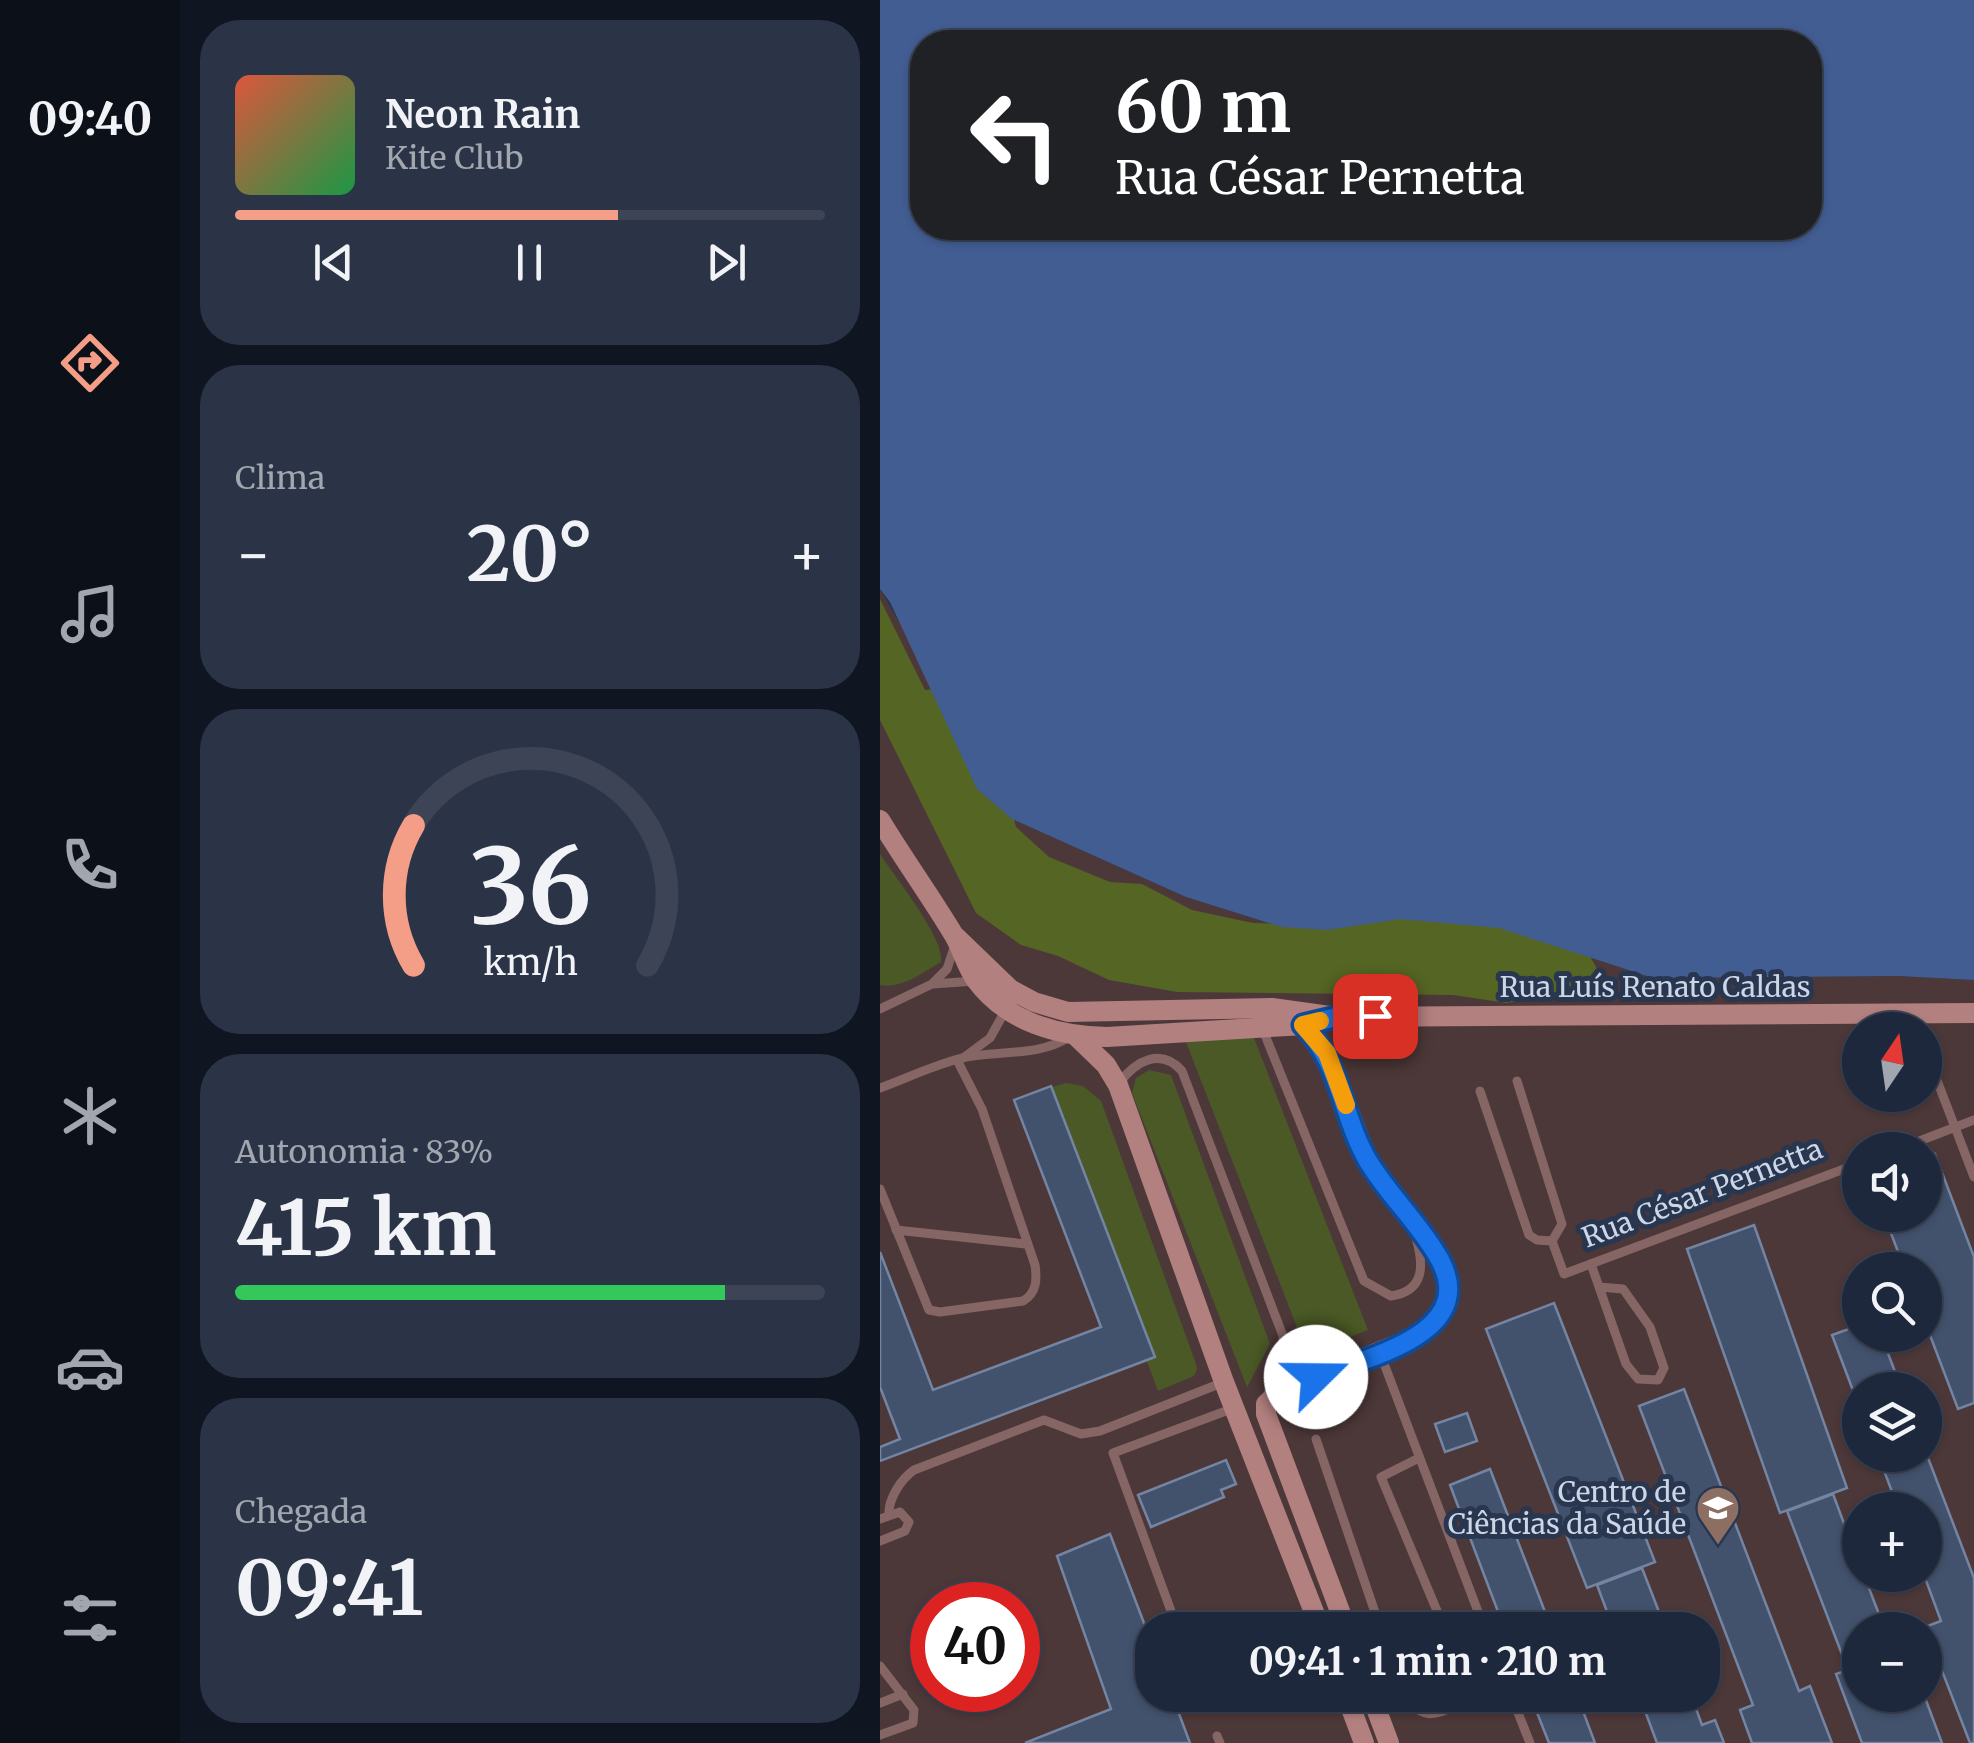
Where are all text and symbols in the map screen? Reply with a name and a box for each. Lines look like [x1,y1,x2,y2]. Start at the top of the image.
text: 60 m [1115,63,1291,151]
icon: left [950,70,1080,200]
text: 09:40 [28,91,152,147]
text: Neon Rain [385,91,580,138]
text: Kite Club [385,138,523,178]
text: Rua César Pernetta [1115,150,1525,206]
icon: previous [306,235,361,290]
icon: pause [502,235,557,290]
icon: next [699,235,754,290]
icon: directions [55,328,125,398]
text: Clima [235,458,325,498]
text: 20° [466,507,594,601]
text: − [235,520,272,589]
text: + [788,520,825,589]
icon: music [55,579,125,649]
text: 36 [469,821,591,951]
icon: phone [55,830,125,900]
text: km/h [483,940,577,985]
street label: Rua Luís Renato Caldas [1499,969,1811,1005]
pin [1333,974,1418,1059]
icon: arrive [1348,989,1403,1044]
north arrow [1842,1012,1942,1112]
map controls [1842,1012,1942,1712]
icon: climate [55,1081,125,1151]
street label: Rua César Pernetta [1577,1131,1827,1255]
text: Autonomia · 83% [235,1132,493,1172]
button: sound [1842,1132,1942,1232]
text: 415 km [235,1181,496,1275]
button: search [1842,1252,1942,1352]
position arrow [1264,1325,1368,1429]
icon: car [55,1332,125,1402]
button: layers [1842,1372,1942,1472]
place label: Centro de Ciências da Saúde [1448,1474,1686,1542]
school or university icon: Centro de Ciências da Saúde [1695,1485,1741,1546]
text: Chegada [235,1492,367,1532]
button: + [1842,1492,1942,1592]
text: 09:41 [235,1541,424,1635]
speed limit sign: 40 [910,1582,1040,1712]
icon: filters [55,1583,125,1653]
button: − [1842,1612,1942,1712]
text: 09:41 · 1 min · 210 m [1249,1638,1606,1685]

